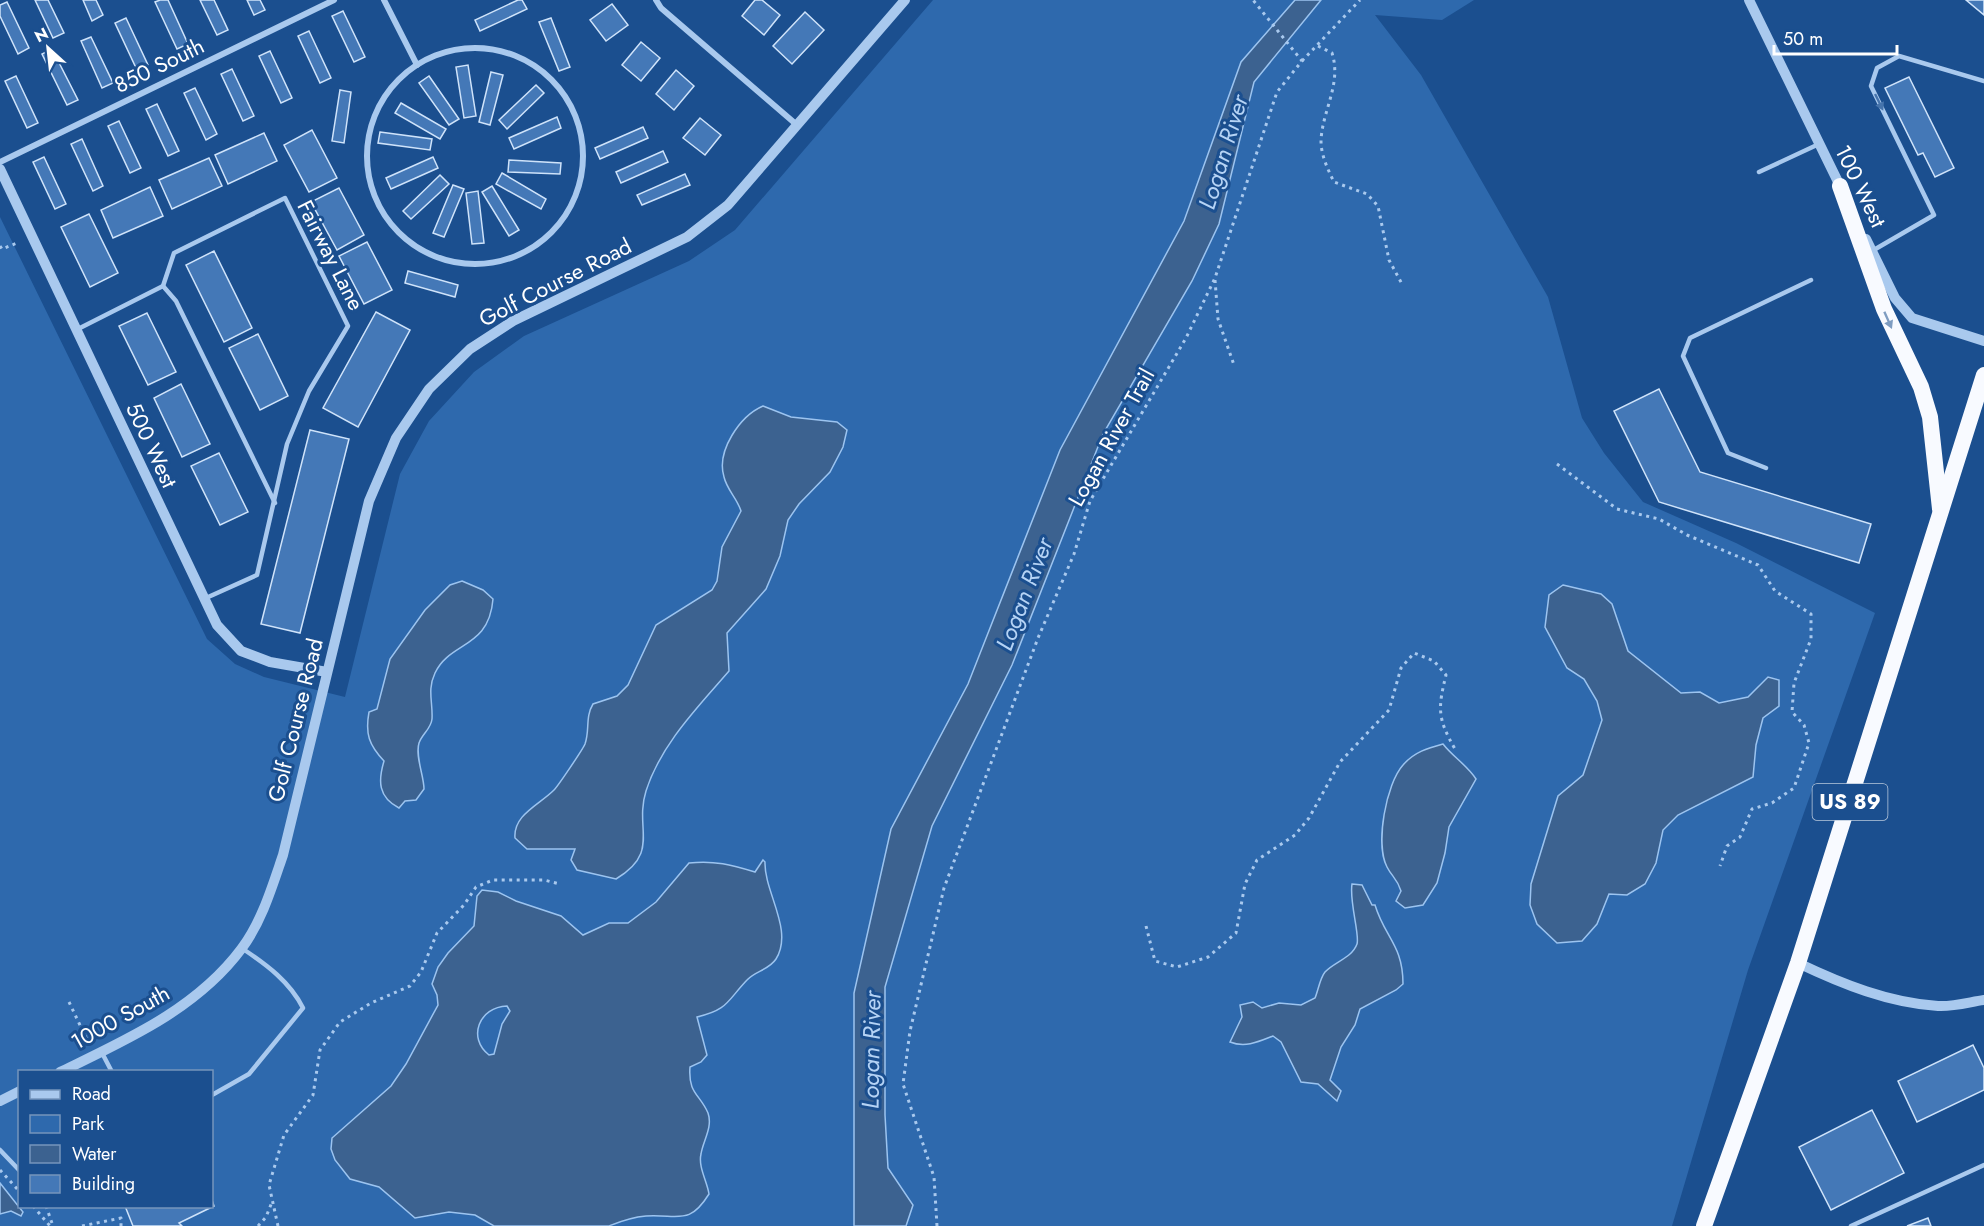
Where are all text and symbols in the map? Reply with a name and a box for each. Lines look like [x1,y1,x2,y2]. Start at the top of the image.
north arrow [18,18,78,78]
scale bar [1774,18,1897,56]
text: N [31,22,52,48]
text: 50 m [1783,26,1823,52]
street label: 850 South [109,29,209,101]
water label: Logan River [1189,88,1258,214]
one-way arrow [1874,94,1884,111]
street label: 100 West [1827,139,1895,233]
street label: Fairway Lane [290,194,372,316]
street label: Golf Course Road [473,230,637,334]
one-way arrow [1884,311,1893,328]
street label: Logan River Trail [1060,362,1162,512]
street label: 500 West [118,397,186,494]
water label: Logan River [986,531,1062,655]
street label: Golf Course Road [259,635,331,805]
road number: US 89 [1812,784,1888,820]
street label: 1000 South [65,977,175,1057]
water label: Logan River [852,989,890,1109]
legend [18,1070,213,1208]
text: Road [72,1081,111,1107]
text: Park [72,1111,104,1137]
text: Water [72,1141,117,1167]
text: Building [72,1171,135,1197]

